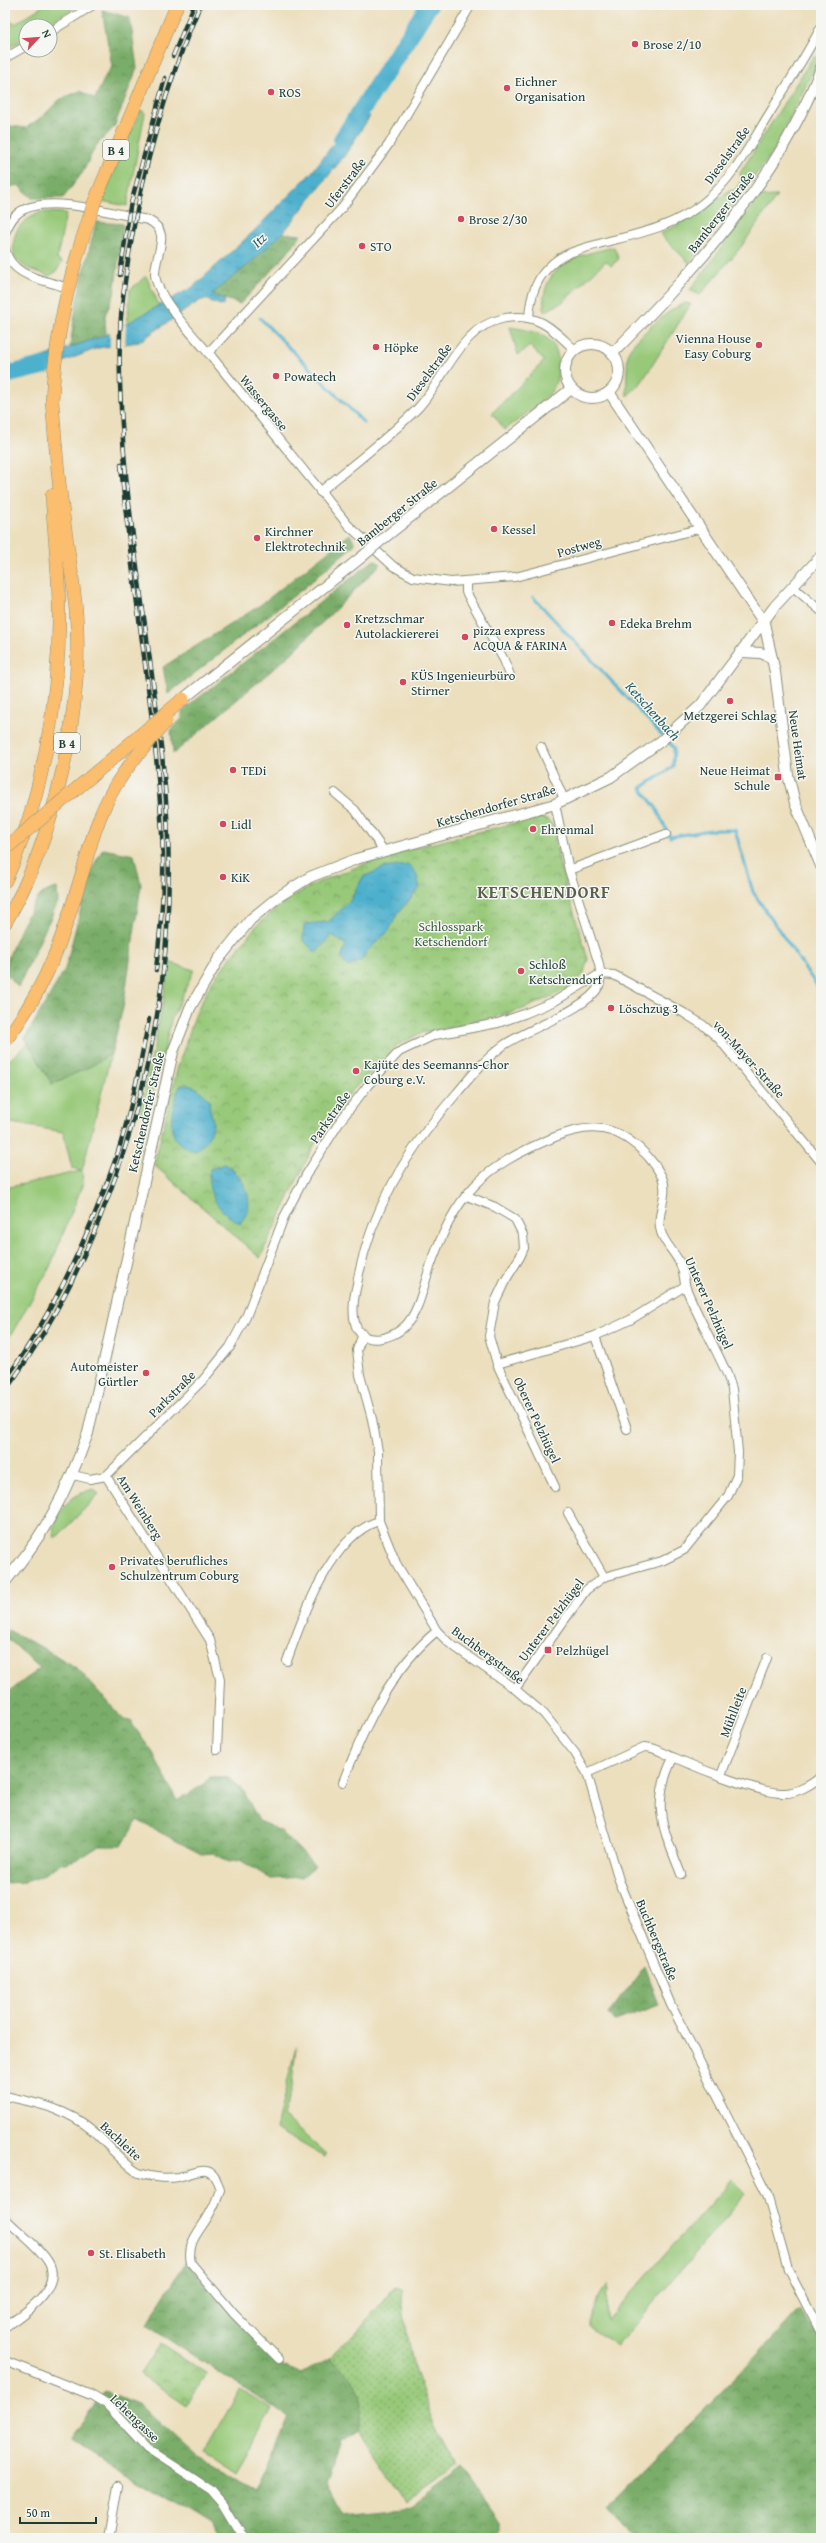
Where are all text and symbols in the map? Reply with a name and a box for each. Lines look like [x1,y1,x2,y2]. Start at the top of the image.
north arrow [18,18,58,58]
text: N [38,27,56,41]
place label: Brose 2/10 [643,35,701,54]
marker: Brose 2/10 [630,39,640,49]
place label: Eichner Organisation [515,72,586,106]
place label: ROS [279,83,301,102]
marker: Eichner Organisation [502,83,512,93]
marker: ROS [266,87,276,97]
street label: Dieselstraße [700,122,754,188]
road number: B 4 [103,140,129,160]
street label: Uferstraße [320,154,370,212]
street label: Bamberger Straße [683,167,759,257]
place label: Brose 2/30 [469,210,527,229]
marker: Brose 2/30 [456,214,466,224]
water label: Itz [247,228,271,252]
place label: STO [370,237,392,256]
marker: STO [357,241,367,251]
place label: Vienna House Easy Coburg [676,329,752,363]
place label: Höpke [384,338,419,357]
street label: Dieselstraße [402,339,456,405]
marker: Vienna House Easy Coburg [754,340,764,350]
marker: Höpke [371,342,381,352]
place label: Powatech [284,367,337,386]
street label: Wassergasse [235,371,293,435]
marker: Powatech [271,371,281,381]
street label: Bamberger Straße [352,473,442,551]
place label: Kessel [502,520,536,539]
place label: Kirchner Elektrotechnik [265,522,346,556]
marker: Kessel [489,524,499,534]
street label: Postweg [555,532,604,562]
marker: Kirchner Elektrotechnik [252,533,262,543]
place label: Kretzschmar Autolackiererei [355,609,439,643]
place label: Edeka Brehm [620,614,692,633]
marker: Edeka Brehm [607,618,617,628]
marker: Kretzschmar Autolackiererei [342,620,352,630]
place label: pizza express ACQUA & FARINA [473,621,567,655]
marker: pizza express ACQUA & FARINA [460,632,470,642]
place label: KÜS Ingenieurbüro Stirner [411,666,516,700]
water label: Ketschenbach [620,676,685,745]
marker: KÜS Ingenieurbüro Stirner [398,677,408,687]
marker: Metzgerei Schlag [725,696,735,706]
place label: Metzgerei Schlag [684,706,777,725]
street label: Neue Heimat [784,709,812,782]
road number: B 4 [54,733,80,753]
place label: TEDi [241,761,267,780]
place label: Neue Heimat Schule [700,761,770,795]
marker: TEDi [228,765,238,775]
marker: Neue Heimat Schule [773,772,783,782]
street label: Ketschendorfer Straße [434,780,558,832]
place label: Lidl [231,815,252,834]
marker: Lidl [218,819,228,829]
place label: Ehrenmal [541,820,594,839]
marker: Ehrenmal [528,824,538,834]
place label: KiK [231,868,250,887]
marker: KiK [218,872,228,882]
district label: KETSCHENDORF [477,879,611,904]
park label: Schlosspark Ketschendorf [415,917,489,951]
place label: Schloß Ketschendorf [529,955,604,989]
marker: Schloß Ketschendorf [516,966,526,976]
place label: Löschzug 3 [619,999,678,1018]
marker: Löschzug 3 [606,1003,616,1013]
street label: von-Mayer-Straße [709,1016,789,1102]
street label: Ketschendorfer Straße [123,1050,169,1174]
place label: Kajüte des Seemanns-Chor Coburg e.V. [364,1055,510,1089]
marker: Kajüte des Seemanns-Chor Coburg e.V. [351,1066,361,1076]
street label: Parkstraße [305,1087,355,1147]
street label: Unterer Pelzhügel [680,1254,738,1352]
place label: Automeister Gürtler [70,1357,139,1391]
street label: Parkstraße [144,1366,200,1422]
marker: Automeister Gürtler [141,1368,151,1378]
street label: Oberer Pelzhügel [509,1374,565,1467]
street label: Am Weinberg [112,1471,168,1544]
place label: Privates berufliches Schulzentrum Coburg [120,1551,239,1585]
marker: Privates berufliches Schulzentrum Coburg [107,1562,117,1572]
street label: Unterer Pelzhügel [515,1576,587,1664]
street label: Buchbergstraße [448,1621,528,1689]
place label: Pelzhügel [556,1642,609,1658]
marker: Pelzhügel [543,1645,553,1655]
street label: Mühlleite [715,1684,751,1740]
street label: Buchbergstraße [631,1896,683,1984]
street label: Bachleite [96,2117,146,2165]
place label: St. Elisabeth [99,2244,167,2263]
marker: St. Elisabeth [86,2248,96,2258]
street label: Lehengasse [106,2390,164,2446]
scale bar [20,2499,96,2525]
text: 50 m [26,2504,50,2521]

